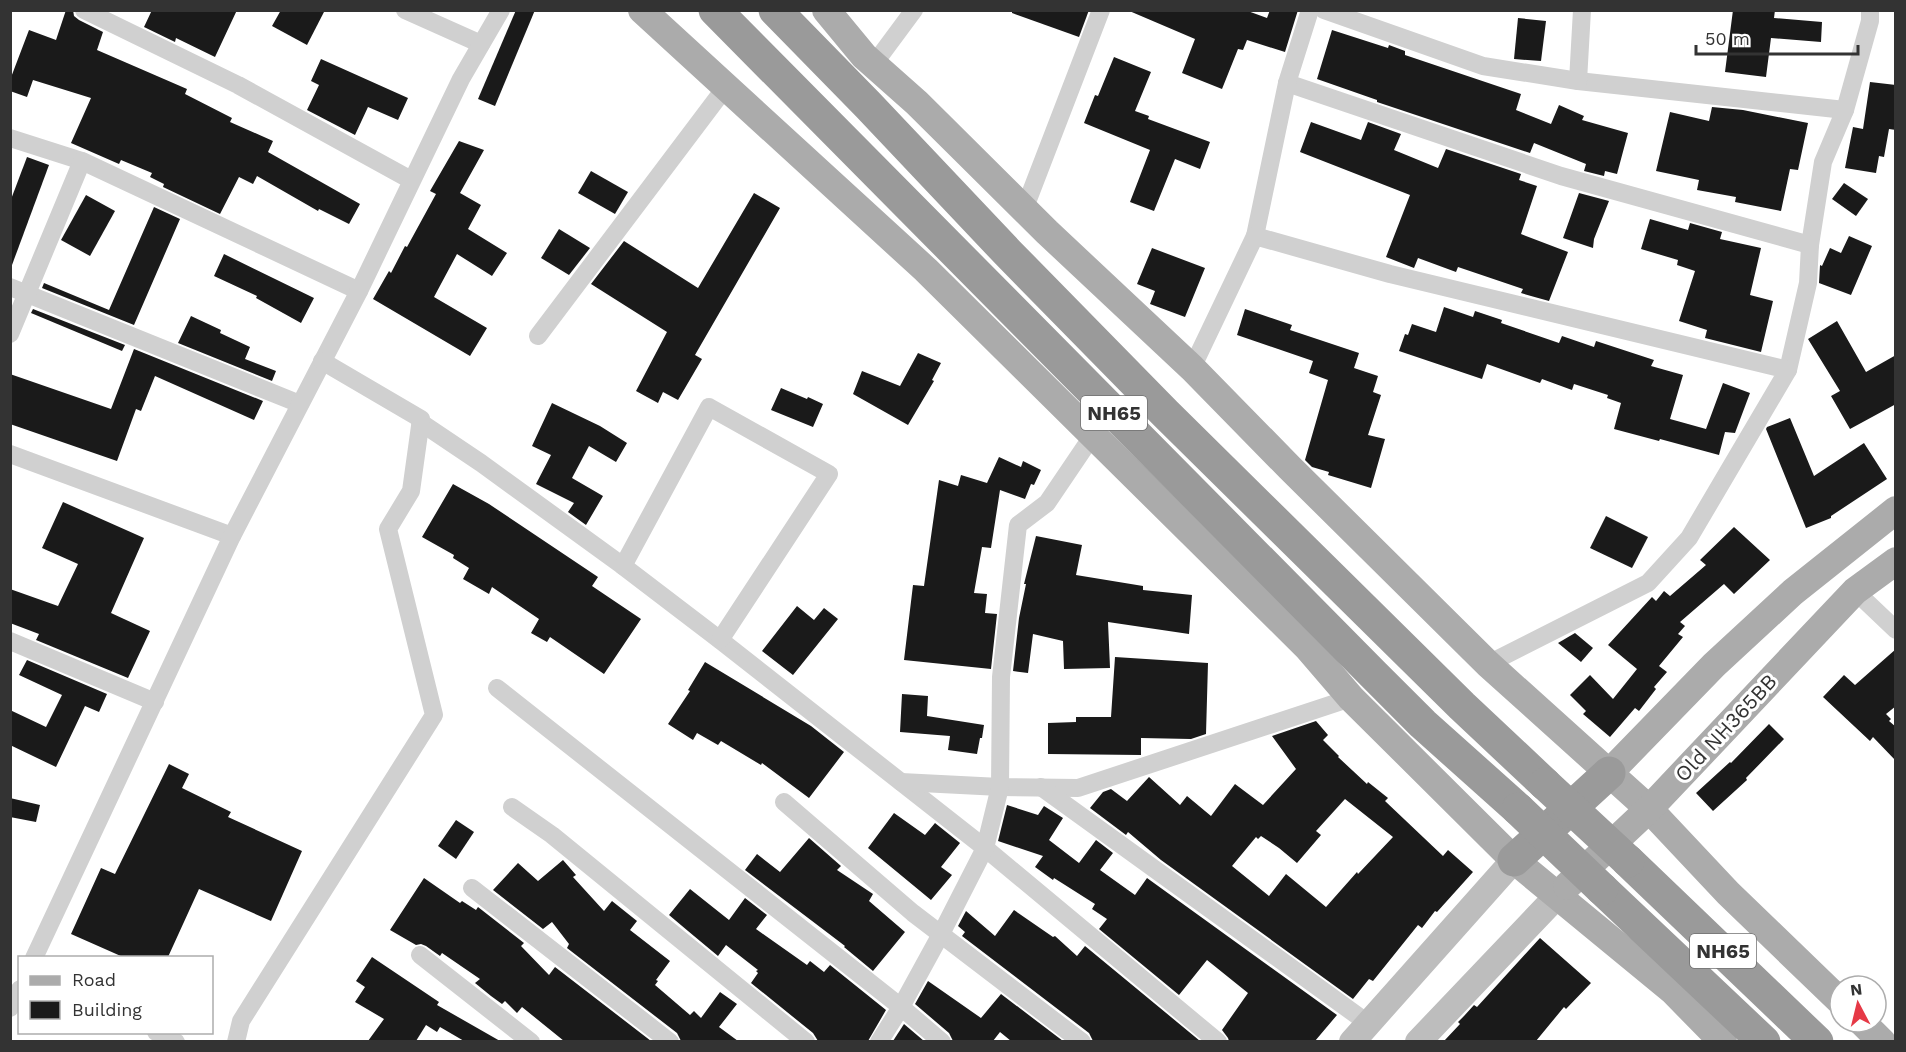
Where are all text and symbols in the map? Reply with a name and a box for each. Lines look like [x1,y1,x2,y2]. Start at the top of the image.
scale bar [1696,18,1858,56]
text: 50 m [1705,28,1750,49]
road number: NH65 [1081,396,1147,430]
street label: Old NH365BB [1669,669,1782,787]
road number: NH65 [1690,934,1756,968]
legend [18,956,213,1034]
text: Road [72,969,116,990]
north arrow [1828,974,1888,1034]
text: N [1849,979,1863,1000]
text: Building [72,999,142,1020]

